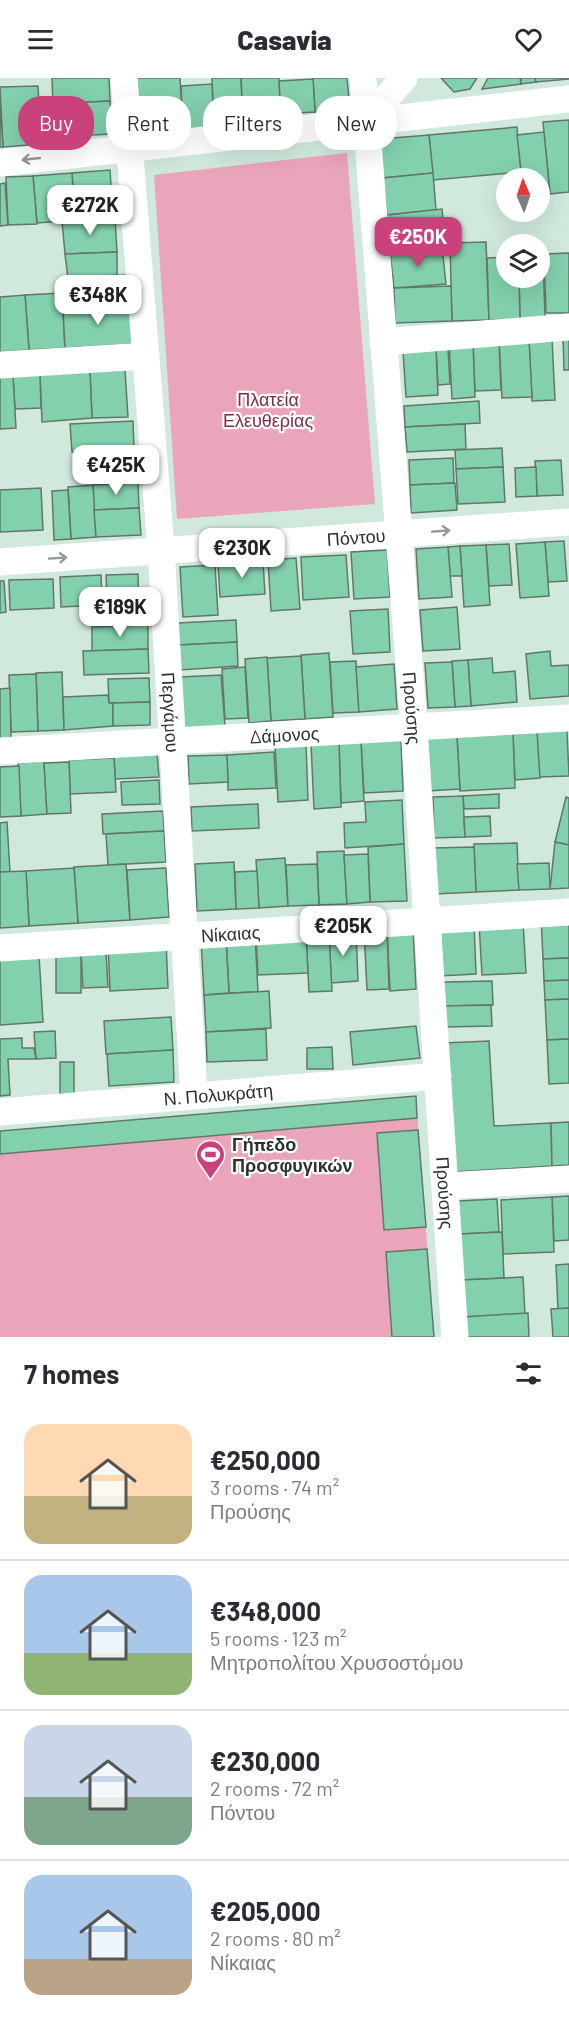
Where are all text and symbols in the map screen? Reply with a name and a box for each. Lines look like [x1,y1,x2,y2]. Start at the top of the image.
icon: menu [24,23,57,56]
text: Casavia [237,23,332,55]
icon: heart [512,23,545,56]
chip: Buy [18,96,94,150]
chip: Rent [106,96,191,150]
chip: Filters [203,96,303,150]
chip: New [315,96,397,150]
one-way arrow [21,154,41,165]
north arrow [496,168,550,222]
map controls [496,168,550,288]
pin: €272K [48,185,132,236]
text: €272K [61,192,119,216]
pin: €250K [376,217,460,268]
text: €250K [389,224,447,248]
button: layers [496,234,550,288]
pin: €348K [56,275,140,326]
text: €348K [69,282,127,306]
park label: Πλατεία Ελευθερίας [223,388,313,431]
pin: €425K [74,445,158,496]
text: €425K [86,452,146,476]
street label: Πόντου [326,524,386,550]
one-way arrow [431,525,451,536]
pin: €230K [200,528,284,579]
text: €230K [213,535,271,559]
one-way arrow [48,552,68,563]
pin: €189K [78,587,162,638]
text: €189K [93,594,147,618]
street label: Περγάμου [157,671,184,753]
street label: Προύσης [399,671,426,745]
street label: Δάμονος [249,721,320,747]
pin: €205K [301,906,385,957]
text: €205K [314,913,372,937]
street label: Νίκαιας [200,921,261,946]
street label: Ν. Πολυκράτη [163,1079,274,1110]
place label: Γήπεδο Προσφυγικών [232,1133,352,1176]
sports icon: Γήπεδο Προσφυγικών [195,1138,227,1180]
street label: Προύσης [432,1156,459,1230]
icon: filters [512,1357,545,1390]
text: 7 homes [24,1358,119,1389]
text: €250,000 [210,1444,321,1475]
icon: home [72,1448,144,1520]
text: 3 rooms · 74 m² [210,1475,339,1499]
text: Προύσης [210,1499,291,1523]
text: €348,000 [210,1595,321,1626]
icon: home [72,1599,144,1671]
text: 5 rooms · 123 m² [210,1626,347,1650]
text: Μητροπολίτου Χρυσοστόμου [210,1650,463,1674]
text: €230,000 [210,1745,320,1776]
icon: home [72,1749,144,1821]
text: 2 rooms · 72 m² [210,1776,339,1800]
text: Πόντου [210,1800,275,1824]
text: €205,000 [210,1895,321,1926]
icon: home [72,1899,144,1971]
text: 2 rooms · 80 m² [210,1926,341,1950]
text: Νίκαιας [210,1950,276,1974]

